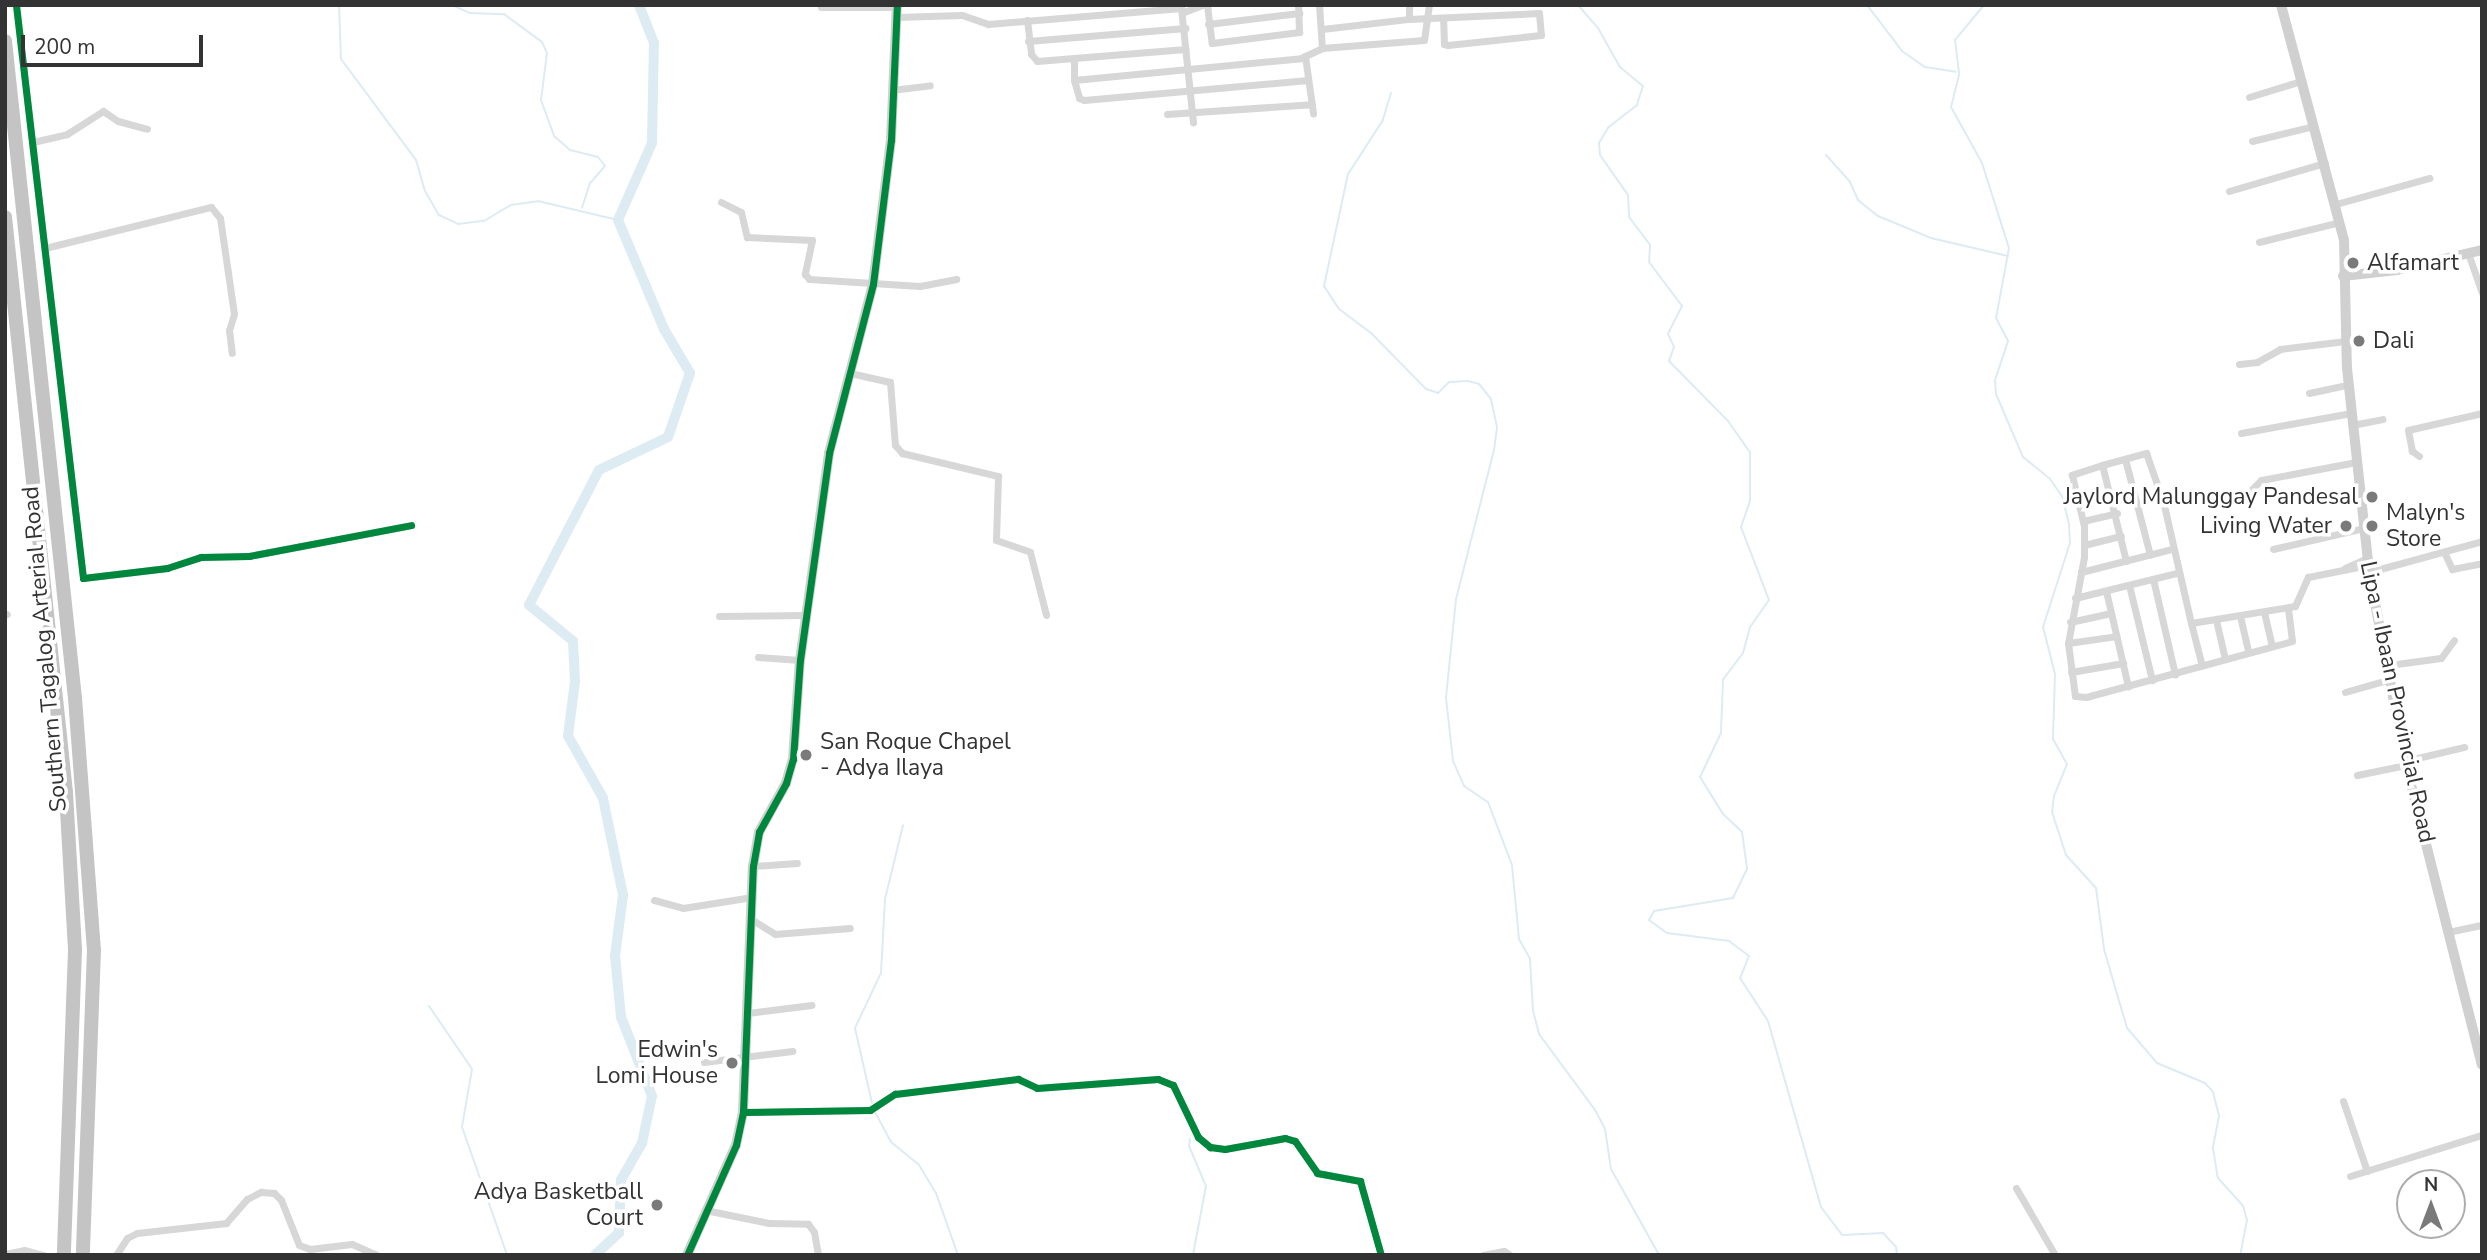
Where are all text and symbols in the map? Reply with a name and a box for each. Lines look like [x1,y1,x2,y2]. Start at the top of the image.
scale bar [24,21,206,65]
text: 200 m [34,33,95,61]
place label: Alfamart [2367,249,2459,277]
marker: Alfamart [2345,255,2361,271]
place label: Dali [2373,327,2414,355]
marker: Dali [2351,333,2367,349]
place label: Jaylord Malunggay Pandesal [2063,483,2358,511]
street label: Southern Tagalog Arterial Road [17,485,73,813]
marker: Jaylord Malunggay Pandesal [2364,489,2380,505]
place label: Malyn's Store [2386,499,2465,553]
place label: Living Water [2200,512,2332,540]
marker: Living Water [2338,518,2354,534]
marker: Malyn's Store [2364,518,2380,534]
street label: Lipa - Ibaan Provincial Road [2354,559,2440,845]
place label: San Roque Chapel - Adya Ilaya [820,728,1011,782]
marker: San Roque Chapel - Adya Ilaya [798,747,814,763]
place label: Edwin's Lomi House [595,1036,718,1090]
marker: Edwin's Lomi House [724,1055,740,1071]
north arrow [2396,1169,2466,1239]
text: N [2424,1172,2438,1198]
place label: Adya Basketball Court [474,1178,643,1232]
marker: Adya Basketball Court [649,1197,665,1213]

